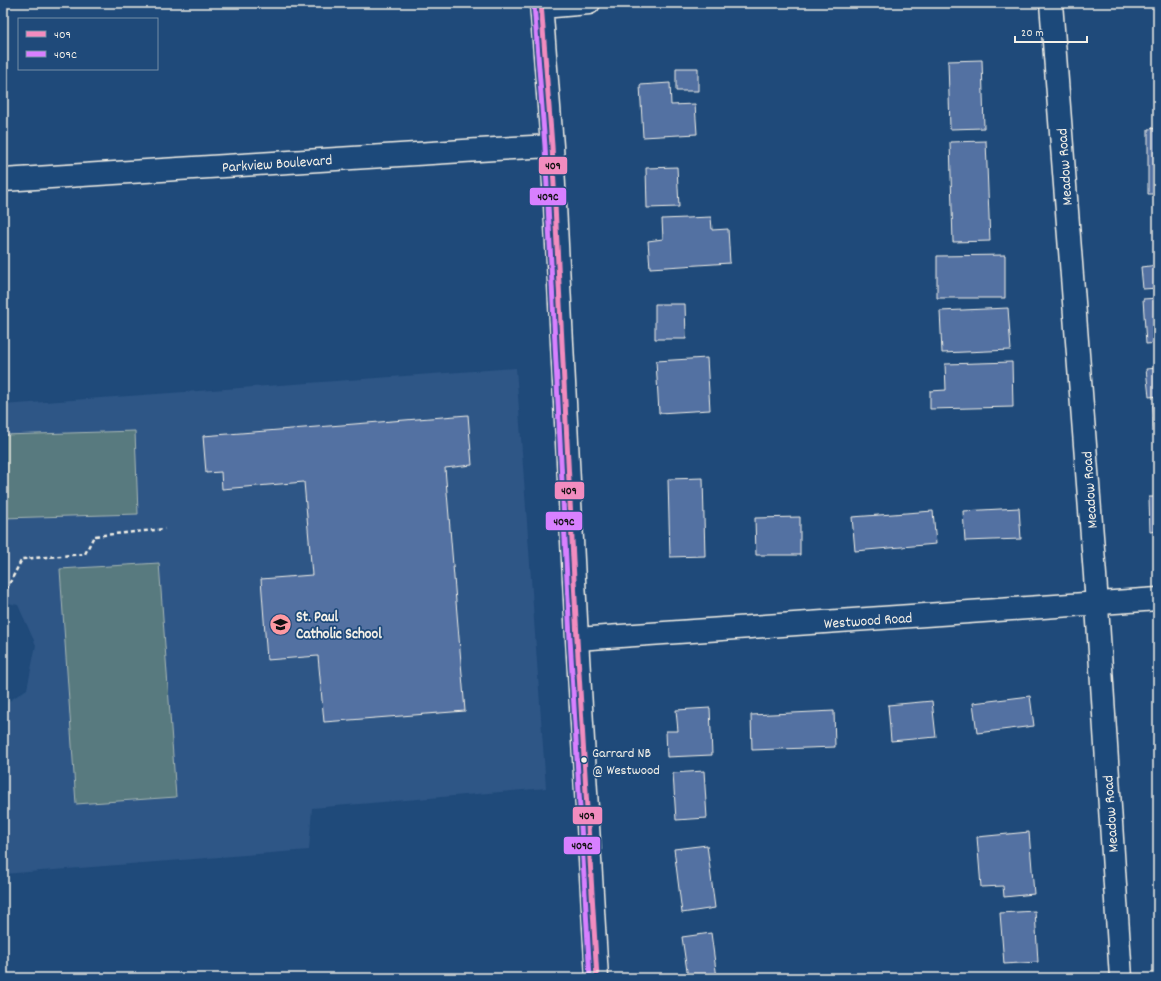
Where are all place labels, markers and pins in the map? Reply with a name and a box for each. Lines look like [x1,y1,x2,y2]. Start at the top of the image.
place label: St. Paul Catholic School [296,607,382,646]
school or university icon: St. Paul Catholic School [268,612,294,638]
place label: Garrard NB @ Westwood [592,744,660,781]
marker: Garrard NB @ Westwood [579,755,589,765]

